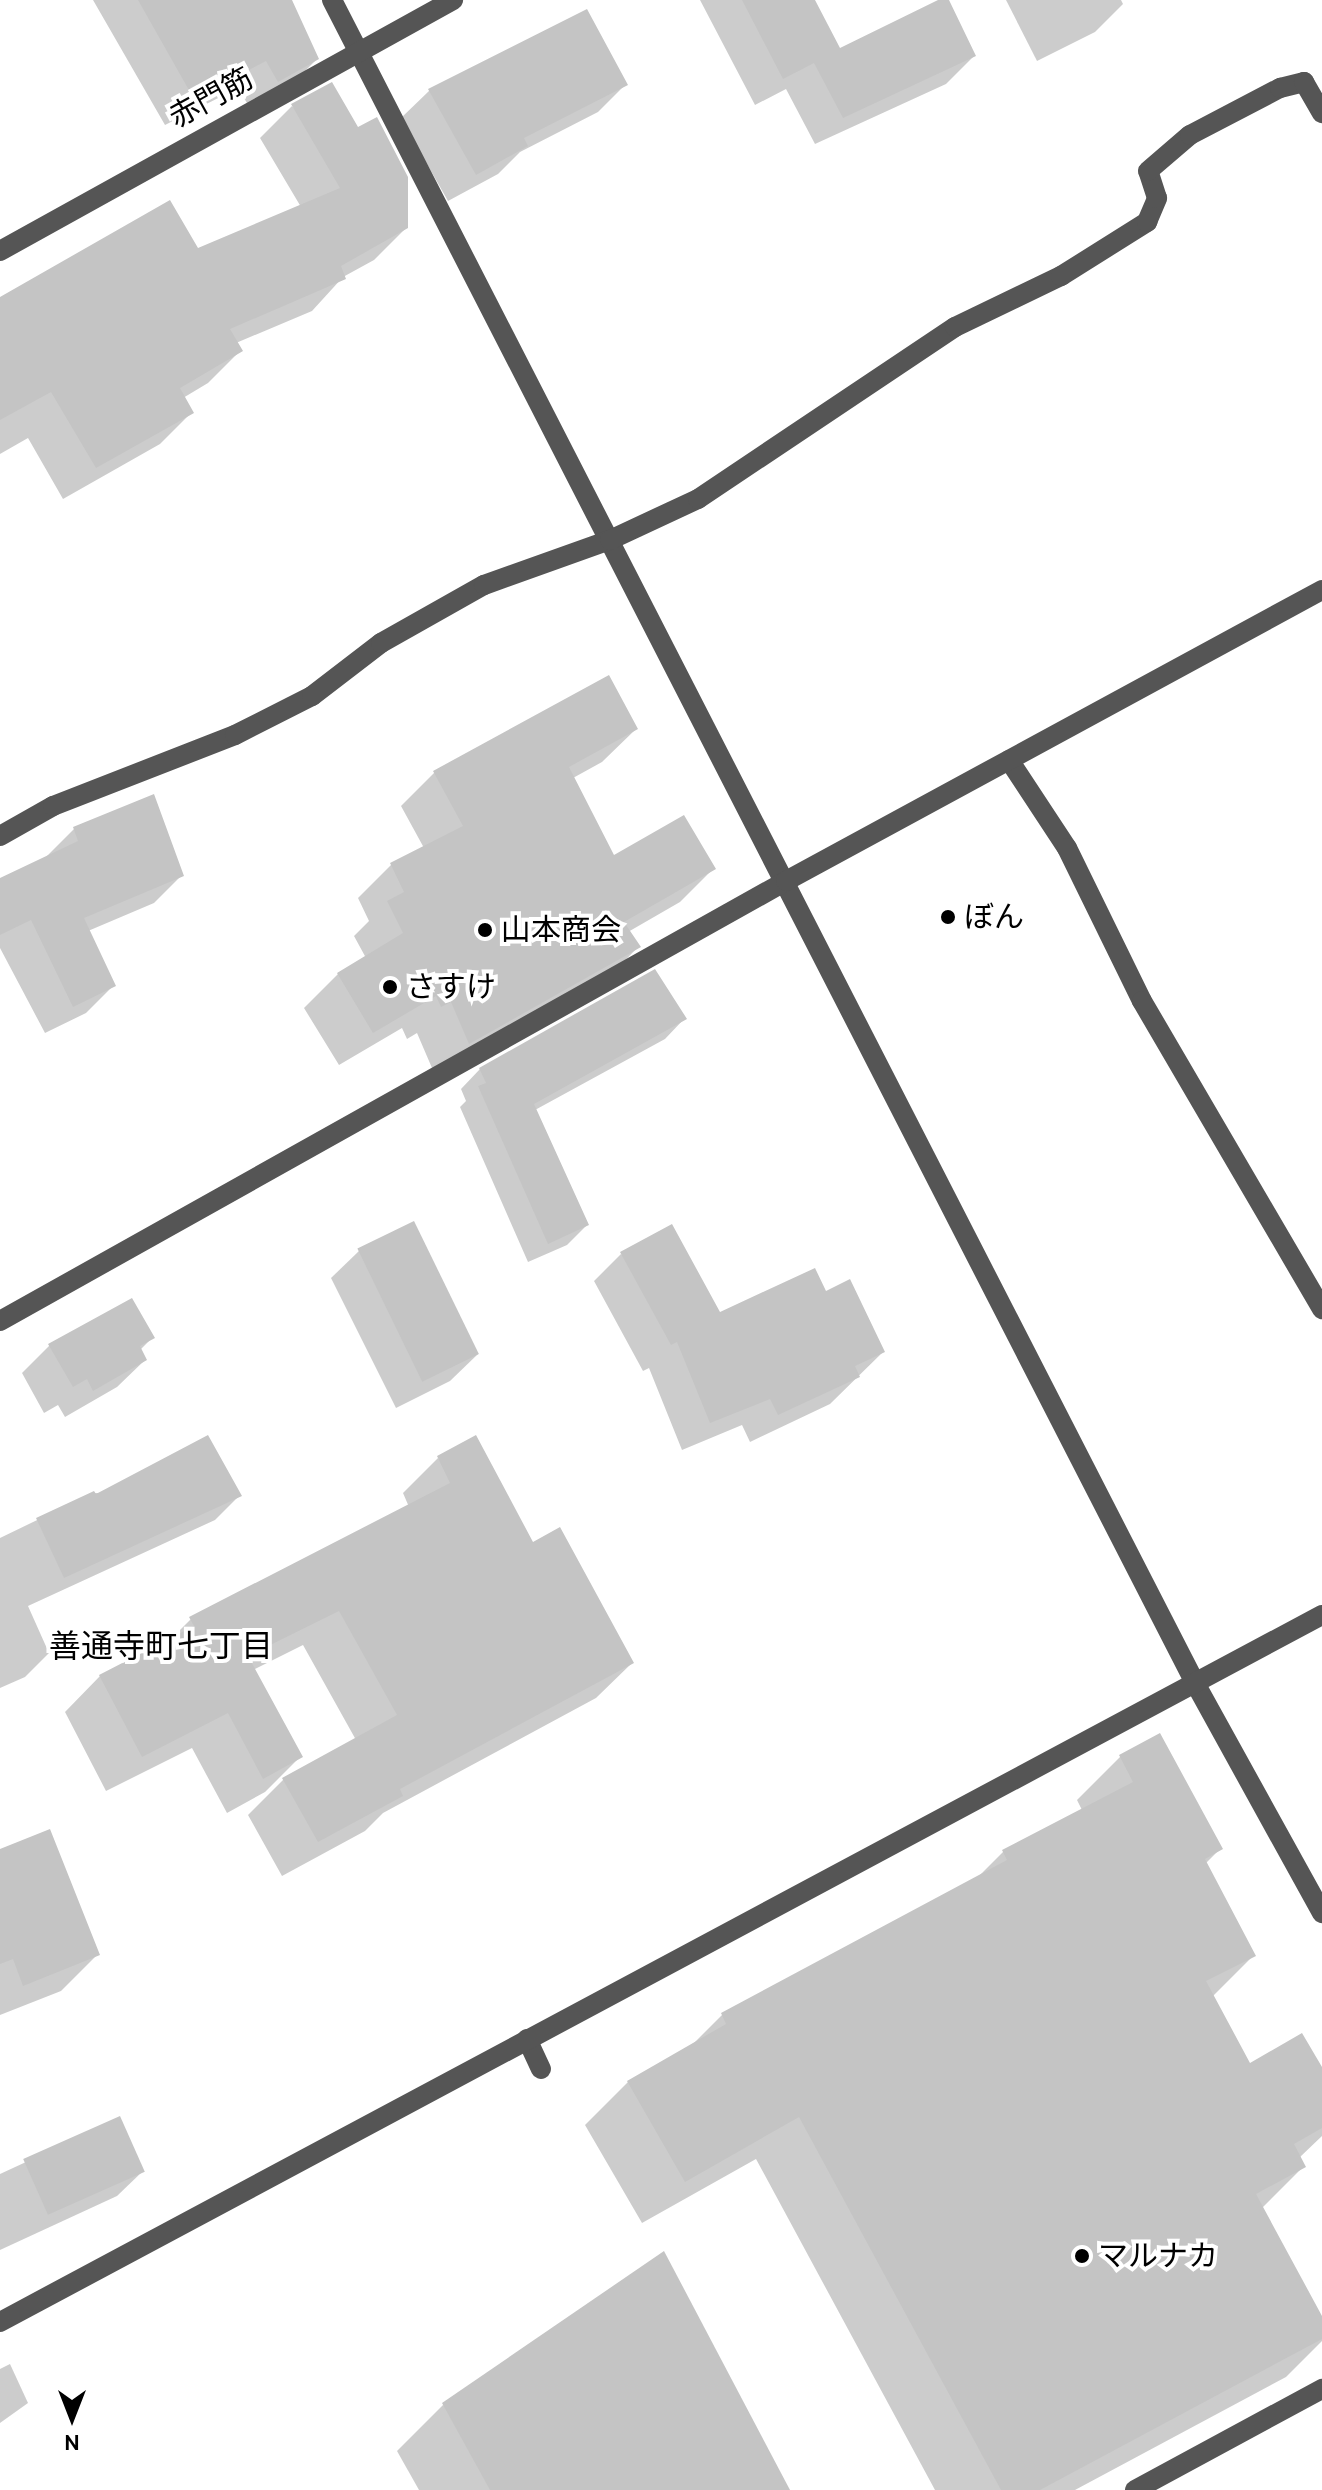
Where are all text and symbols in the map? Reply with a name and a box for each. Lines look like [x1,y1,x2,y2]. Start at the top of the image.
street label: 赤門筋 [163,60,259,136]
place label: ぼん [964,899,1024,935]
marker: ぼん [939,908,957,926]
place label: 山本商会 [501,912,621,948]
marker: 山本商会 [476,921,494,939]
place label: さすけ [406,969,496,1005]
marker: さすけ [381,978,399,996]
district label: 善通寺町七丁目 [49,1627,273,1665]
place label: マルナカ [1098,2238,1218,2274]
marker: マルナカ [1073,2247,1091,2265]
north arrow [32,2378,112,2458]
text: N [64,2429,80,2456]

